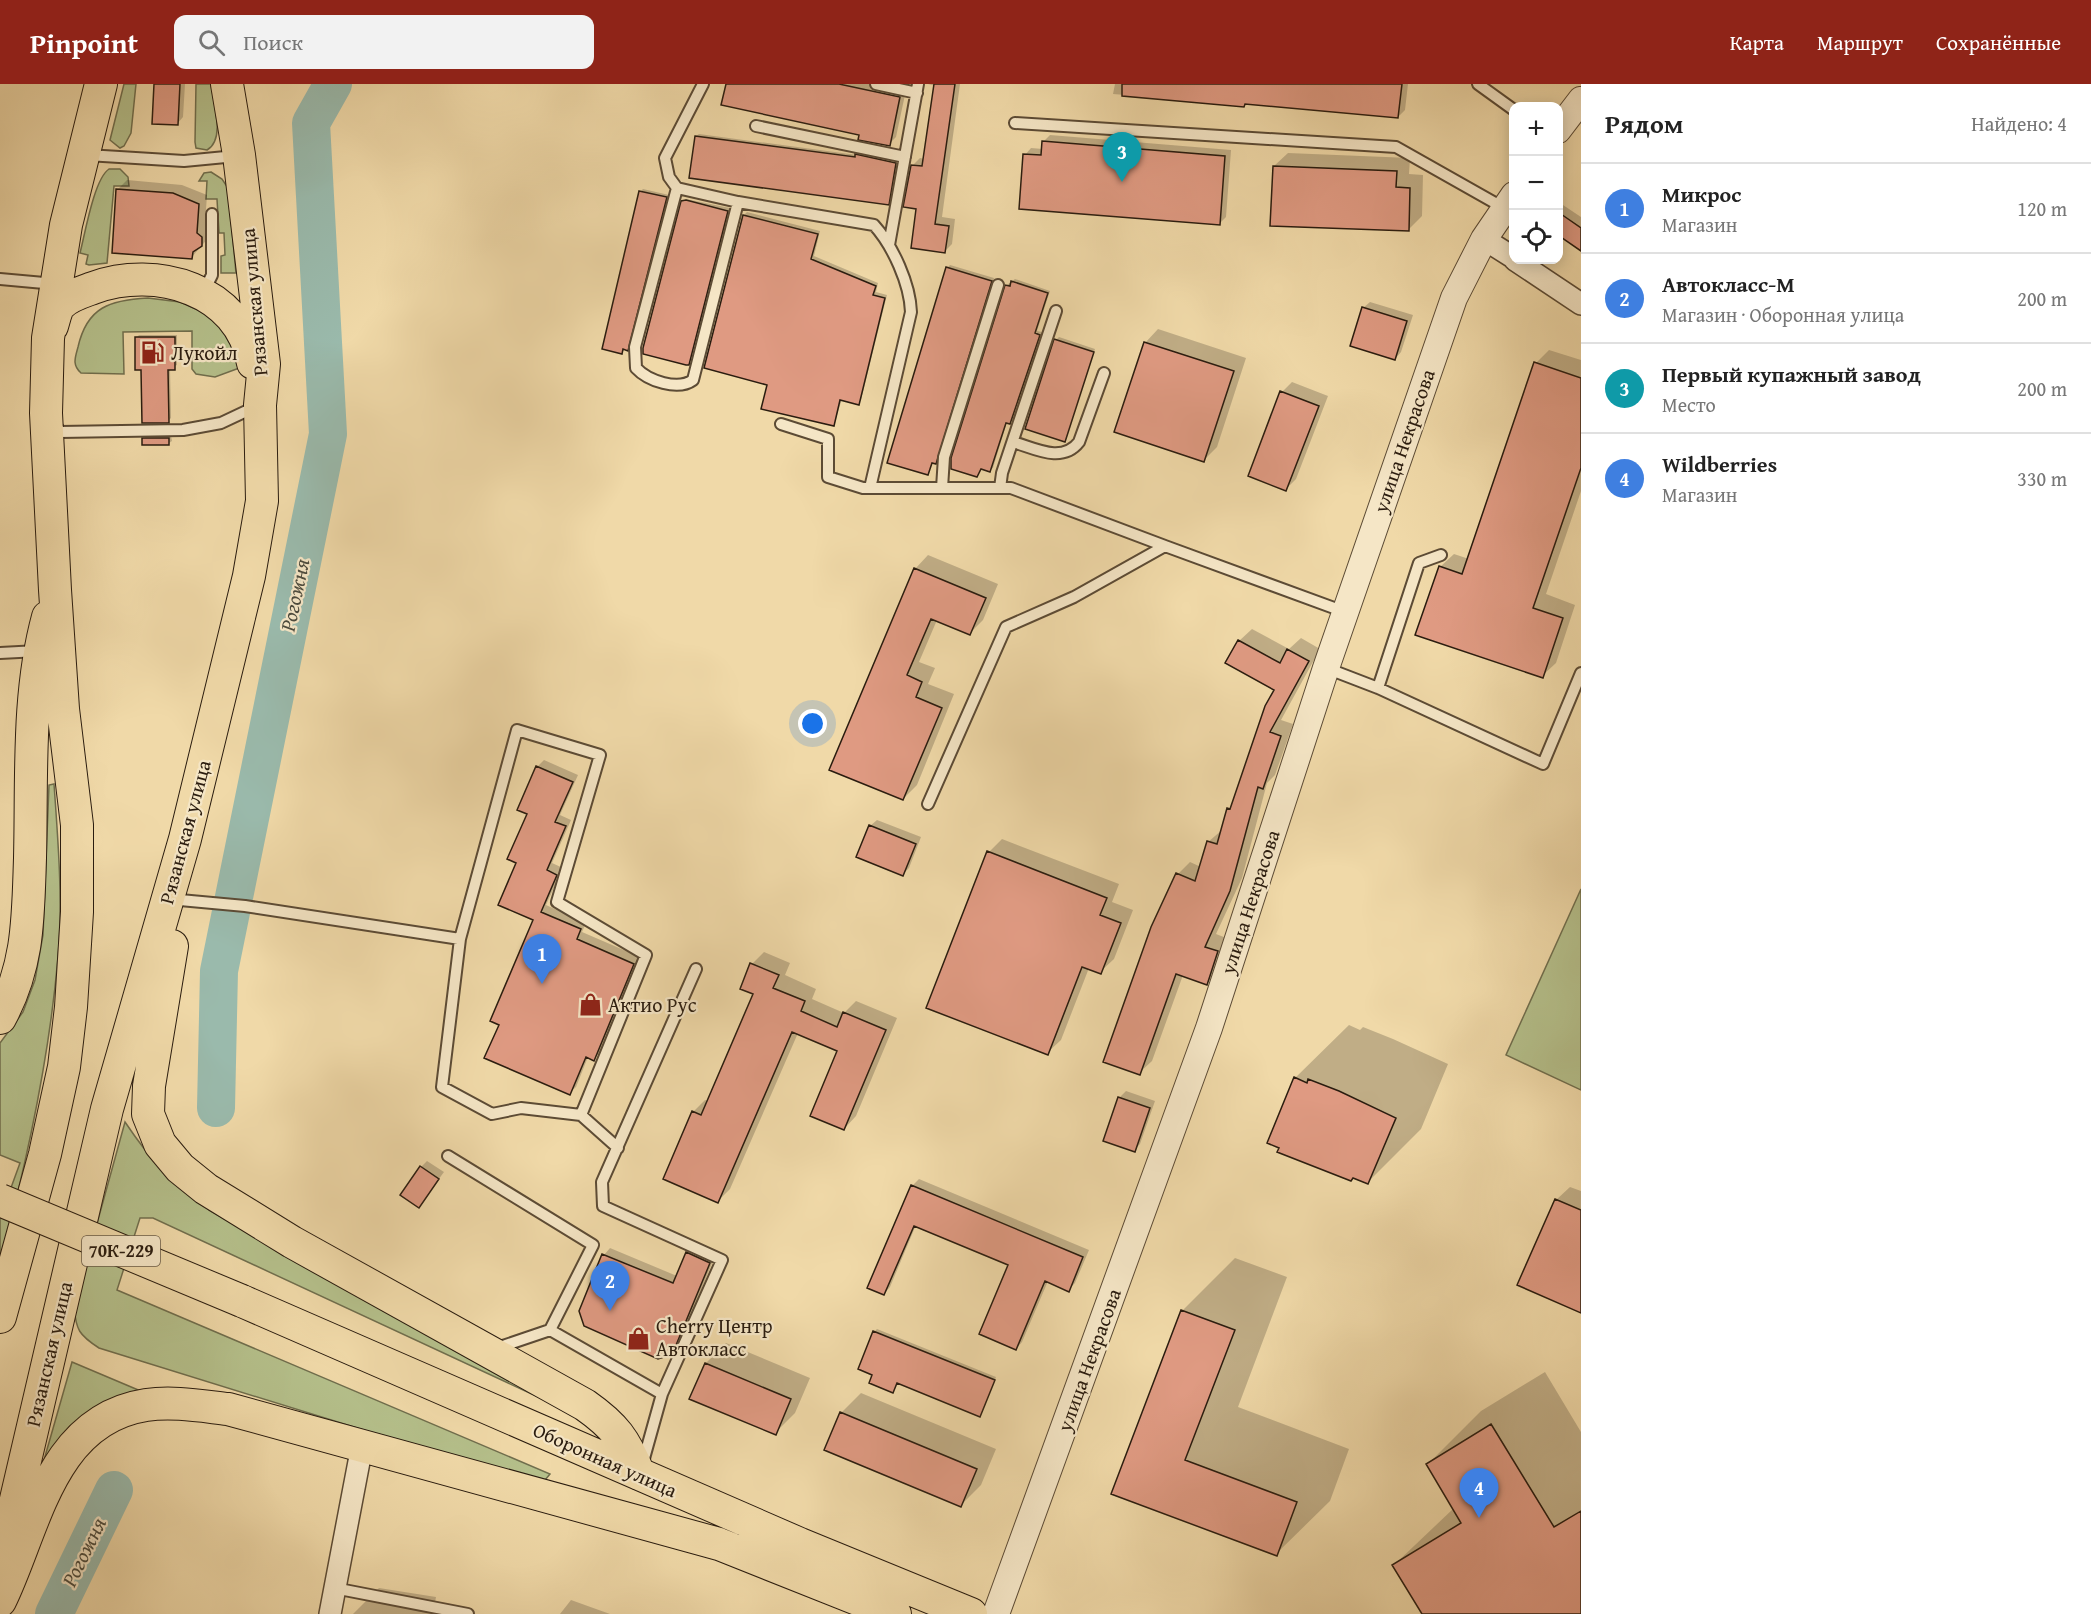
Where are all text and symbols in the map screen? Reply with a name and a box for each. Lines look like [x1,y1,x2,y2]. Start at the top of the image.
search box [174,15,594,69]
text: Pinpoint [30,22,138,63]
icon: search [195,26,228,59]
text: Поиск [243,26,303,58]
text: Карта [1730,27,1784,58]
text: Маршрут [1817,27,1903,58]
text: Сохранённые [1936,27,2061,58]
map controls [1509,102,1563,264]
button: + [1509,102,1563,156]
text: Рядом [1605,104,1683,143]
text: Найдено: 4 [1971,109,2067,138]
pin: 3 [1102,132,1142,182]
button: − [1509,156,1563,210]
text: Микрос [1662,178,1741,210]
text: 1 [1619,194,1630,223]
text: 120 m [2017,194,2067,223]
button: locate [1509,210,1563,264]
text: Магазин [1662,210,1737,239]
street label: Рязанская улица [233,227,274,377]
text: Автокласс-М [1662,268,1795,300]
text: 2 [1619,284,1630,313]
text: 200 m [2017,284,2067,313]
text: Магазин · Оборонная улица [1662,300,1904,329]
place label: Лукойл [171,338,237,367]
fuel station icon: Лукойл [140,340,166,366]
text: Первый купажный завод [1662,358,1921,390]
street label: улица Некрасова [1365,365,1442,518]
text: 3 [1619,374,1630,403]
text: 200 m [2017,374,2067,403]
text: Место [1662,390,1716,419]
text: Wildberries [1662,448,1777,480]
text: 4 [1619,464,1630,493]
text: 330 m [2017,464,2067,493]
text: Магазин [1662,480,1737,509]
water label: Рогожня [271,556,317,635]
your location [798,709,827,738]
street label: Рязанская улица [151,756,218,907]
street label: улица Некрасова [1212,825,1287,979]
pin: 1 [522,934,562,984]
place label: Актио Рус [608,990,697,1019]
shop icon: Актио Рус [577,992,603,1018]
road number: 70К-229 [82,1236,160,1266]
pin: 2 [590,1262,630,1311]
street label: Рязанская улица [18,1278,79,1429]
street label: улица Некрасова [1049,1284,1128,1436]
place label: Cherry Центр Автокласс [656,1311,773,1363]
shop icon: Cherry Центр Автокласс [625,1325,651,1351]
street label: Оборонная улица [529,1415,682,1504]
pin: 4 [1460,1468,1498,1518]
water label: Рогожня [53,1512,114,1593]

